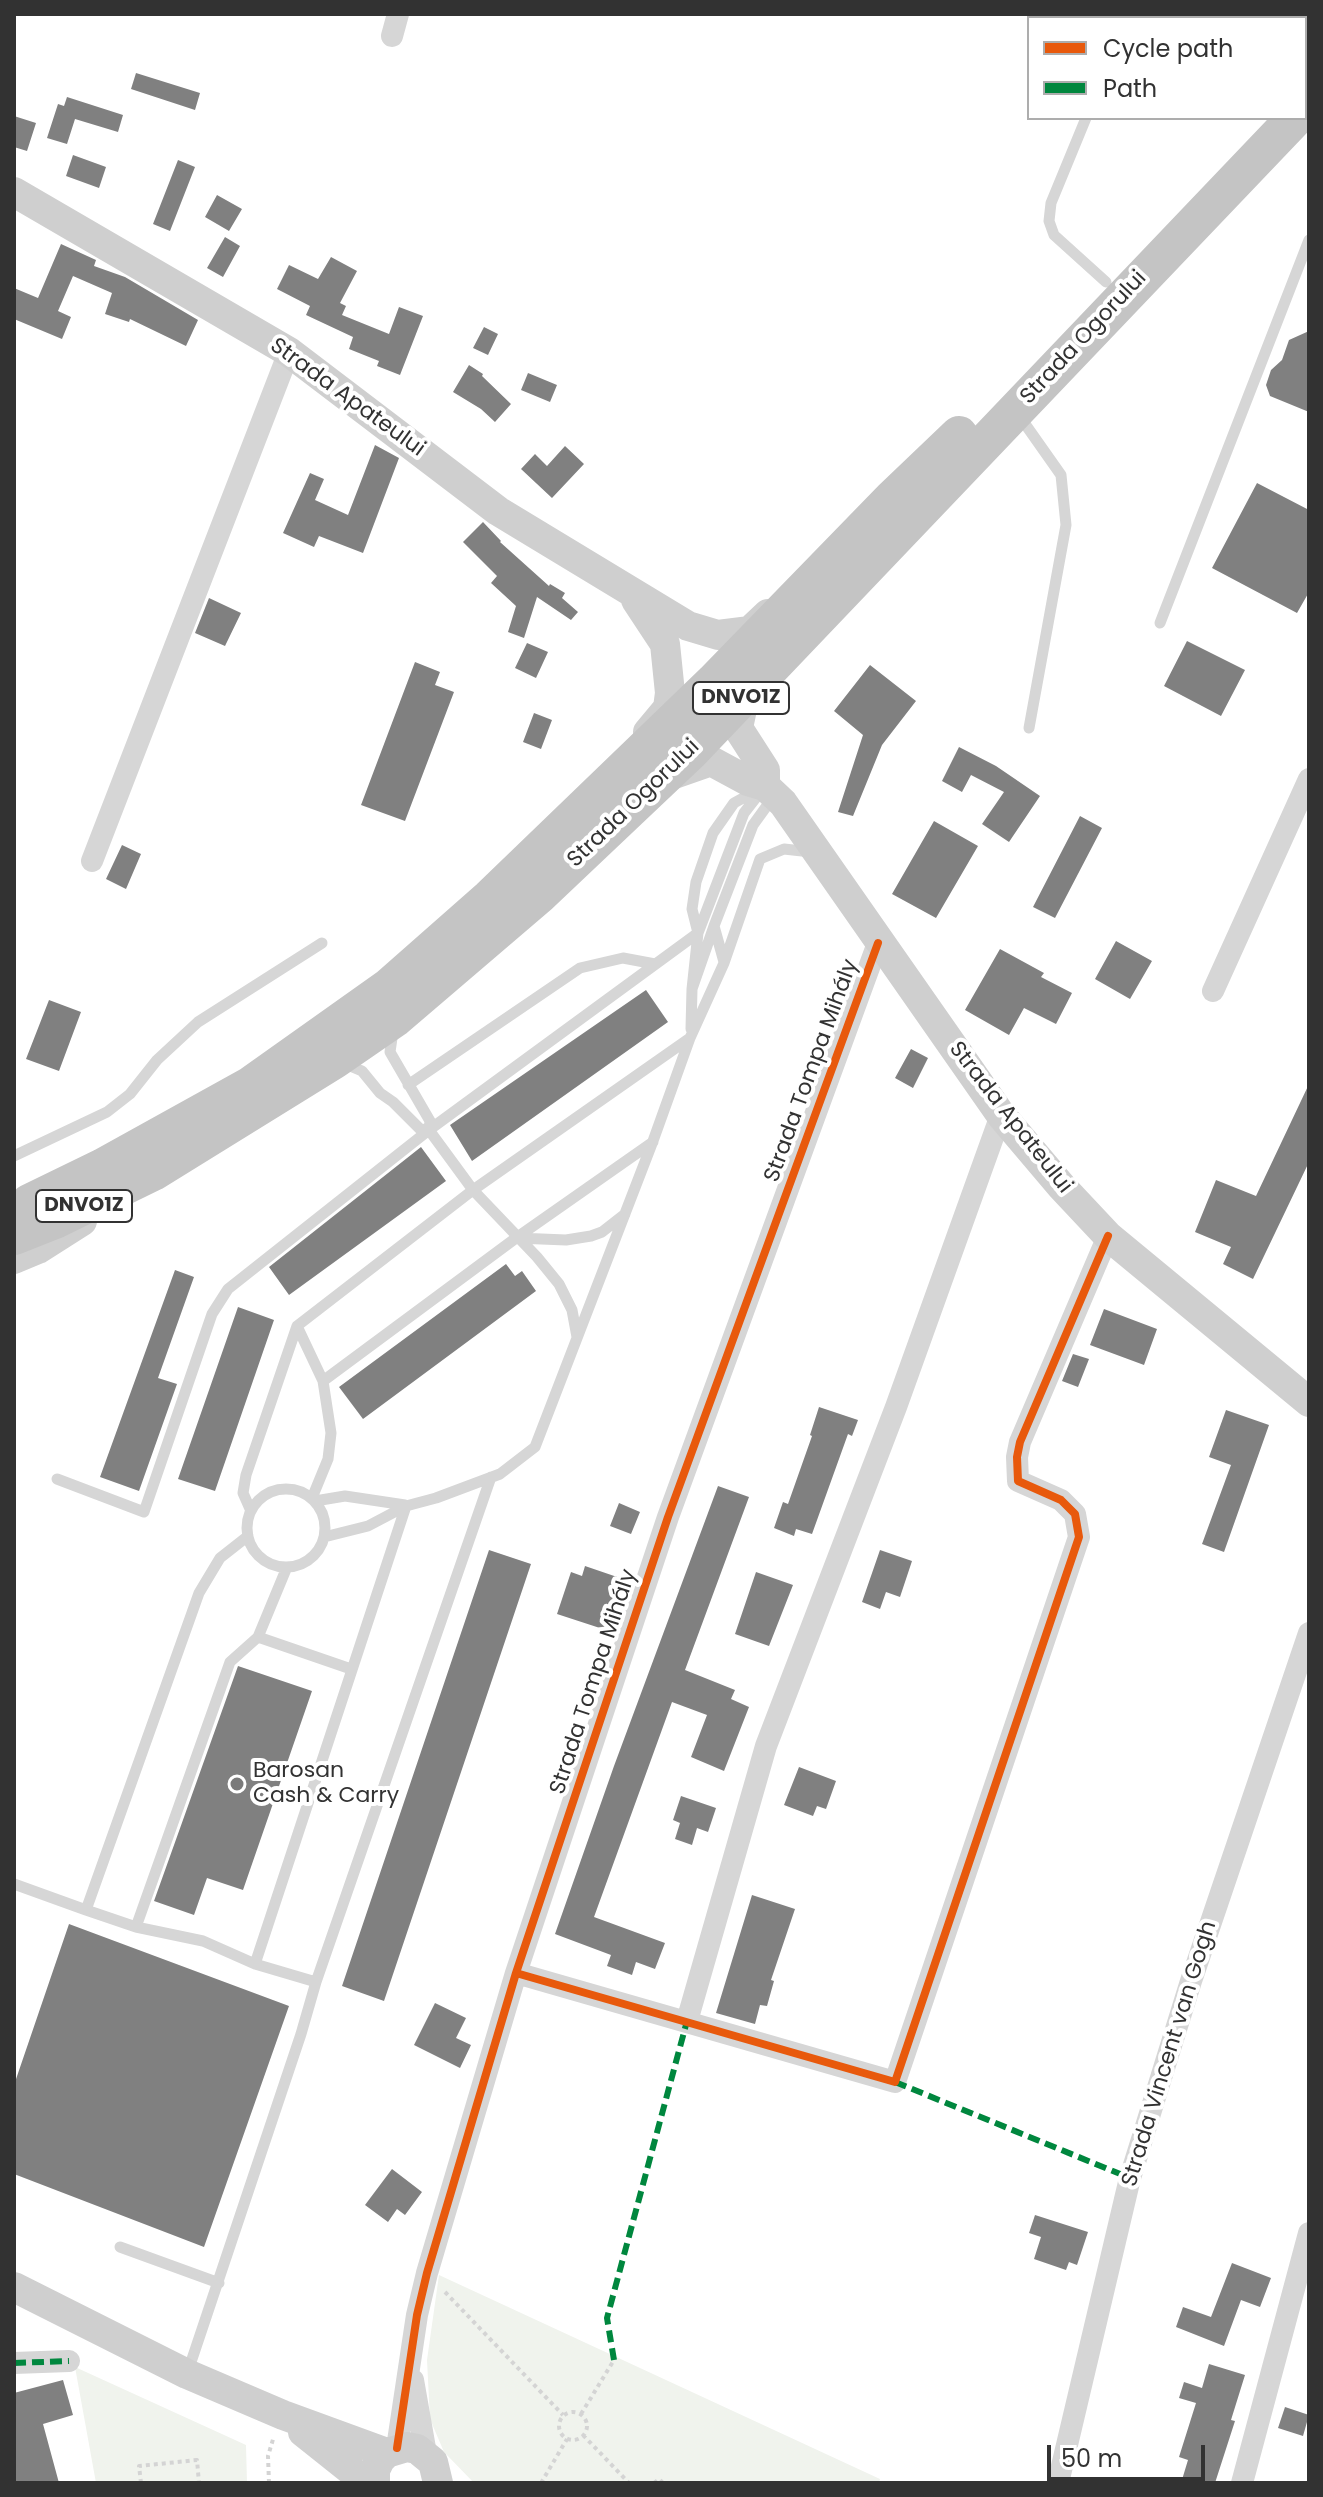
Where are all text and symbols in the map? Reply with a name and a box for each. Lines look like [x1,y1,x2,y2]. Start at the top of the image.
legend [1027,16,1307,120]
text: Cycle path [1103,32,1233,65]
text: Path [1103,72,1157,105]
street label: Strada Ogorului [1015,266,1153,410]
street label: Strada Apateului [264,333,430,463]
road number: DNVO1Z [693,682,789,714]
street label: Strada Ogorului [563,734,705,874]
street label: Strada Tompa Mihály [759,956,865,1186]
street label: Strada Apateului [943,1037,1077,1199]
road number: DNVO1Z [36,1190,132,1222]
street label: Strada Tompa Mihály [545,1566,643,1798]
place label: Barosan Cash & Carry [253,1758,399,1810]
marker: Barosan Cash & Carry [228,1775,246,1793]
street label: Strada Vincent van Gogh [1117,1918,1223,2190]
scale bar [1051,2429,1209,2479]
text: 50 m [1061,2442,1122,2475]

